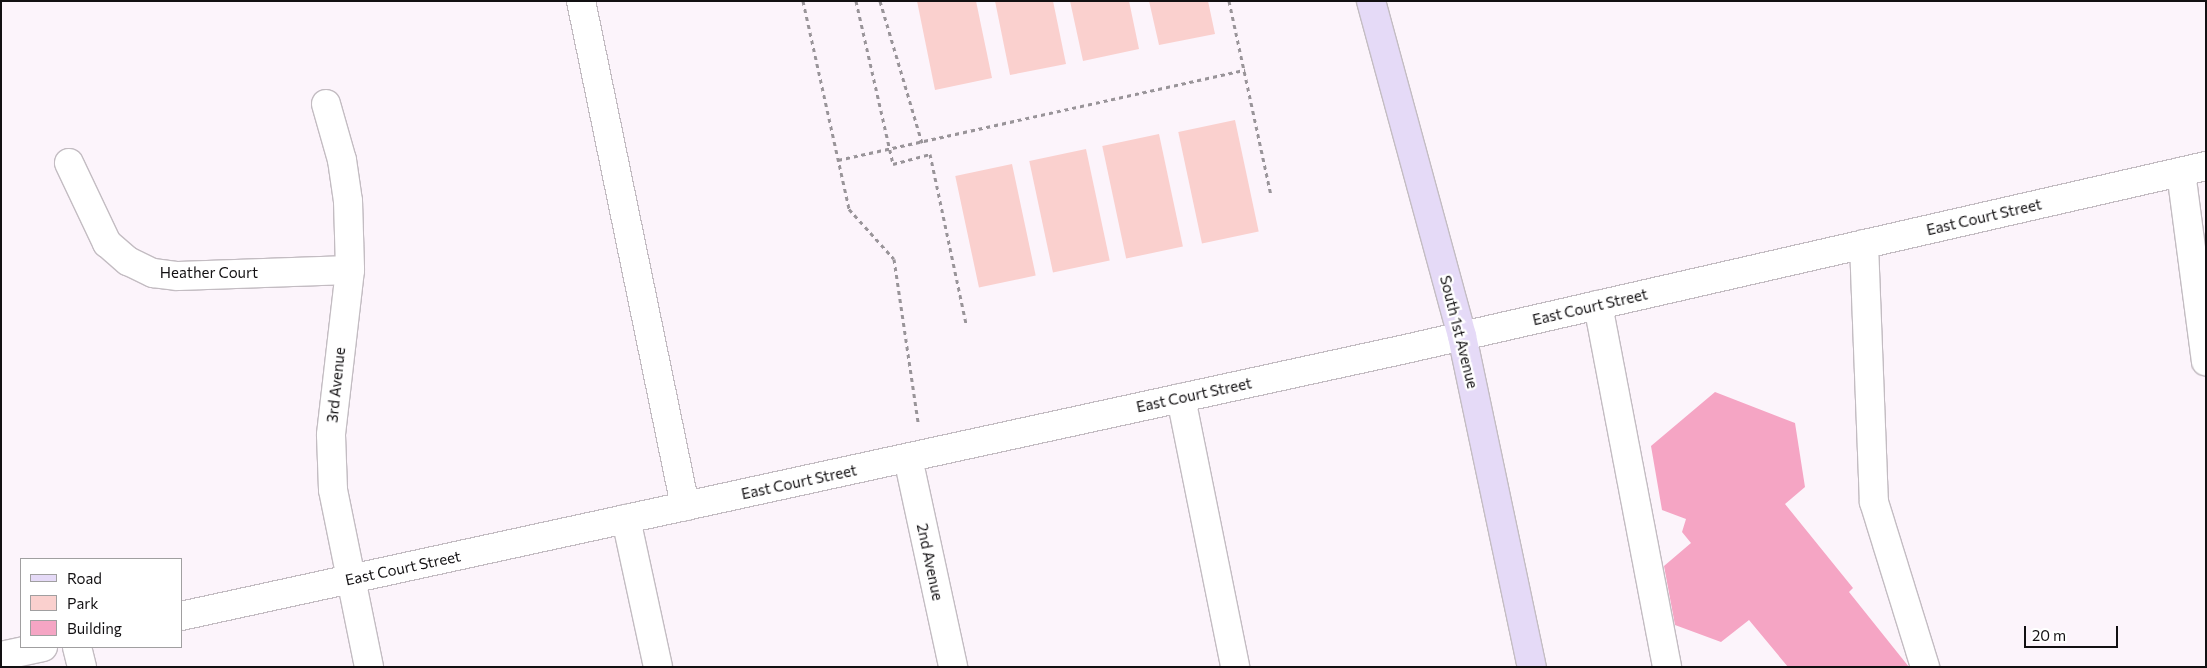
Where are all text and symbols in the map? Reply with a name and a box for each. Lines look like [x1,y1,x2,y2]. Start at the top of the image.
street label: East Court Street [1925,195,2043,239]
street label: Heather Court [160,264,258,282]
street label: South 1st Avenue [1436,274,1482,390]
street label: East Court Street [1531,285,1649,329]
street label: 3rd Avenue [323,346,349,424]
street label: East Court Street [1135,374,1253,416]
street label: East Court Street [740,461,858,503]
street label: 2nd Avenue [913,522,947,602]
street label: East Court Street [344,547,462,589]
legend [20,558,182,648]
text: Road [67,569,102,587]
text: Park [67,594,98,612]
scale bar [2027,616,2121,648]
text: Building [67,619,122,637]
text: 20 m [2032,626,2066,644]

